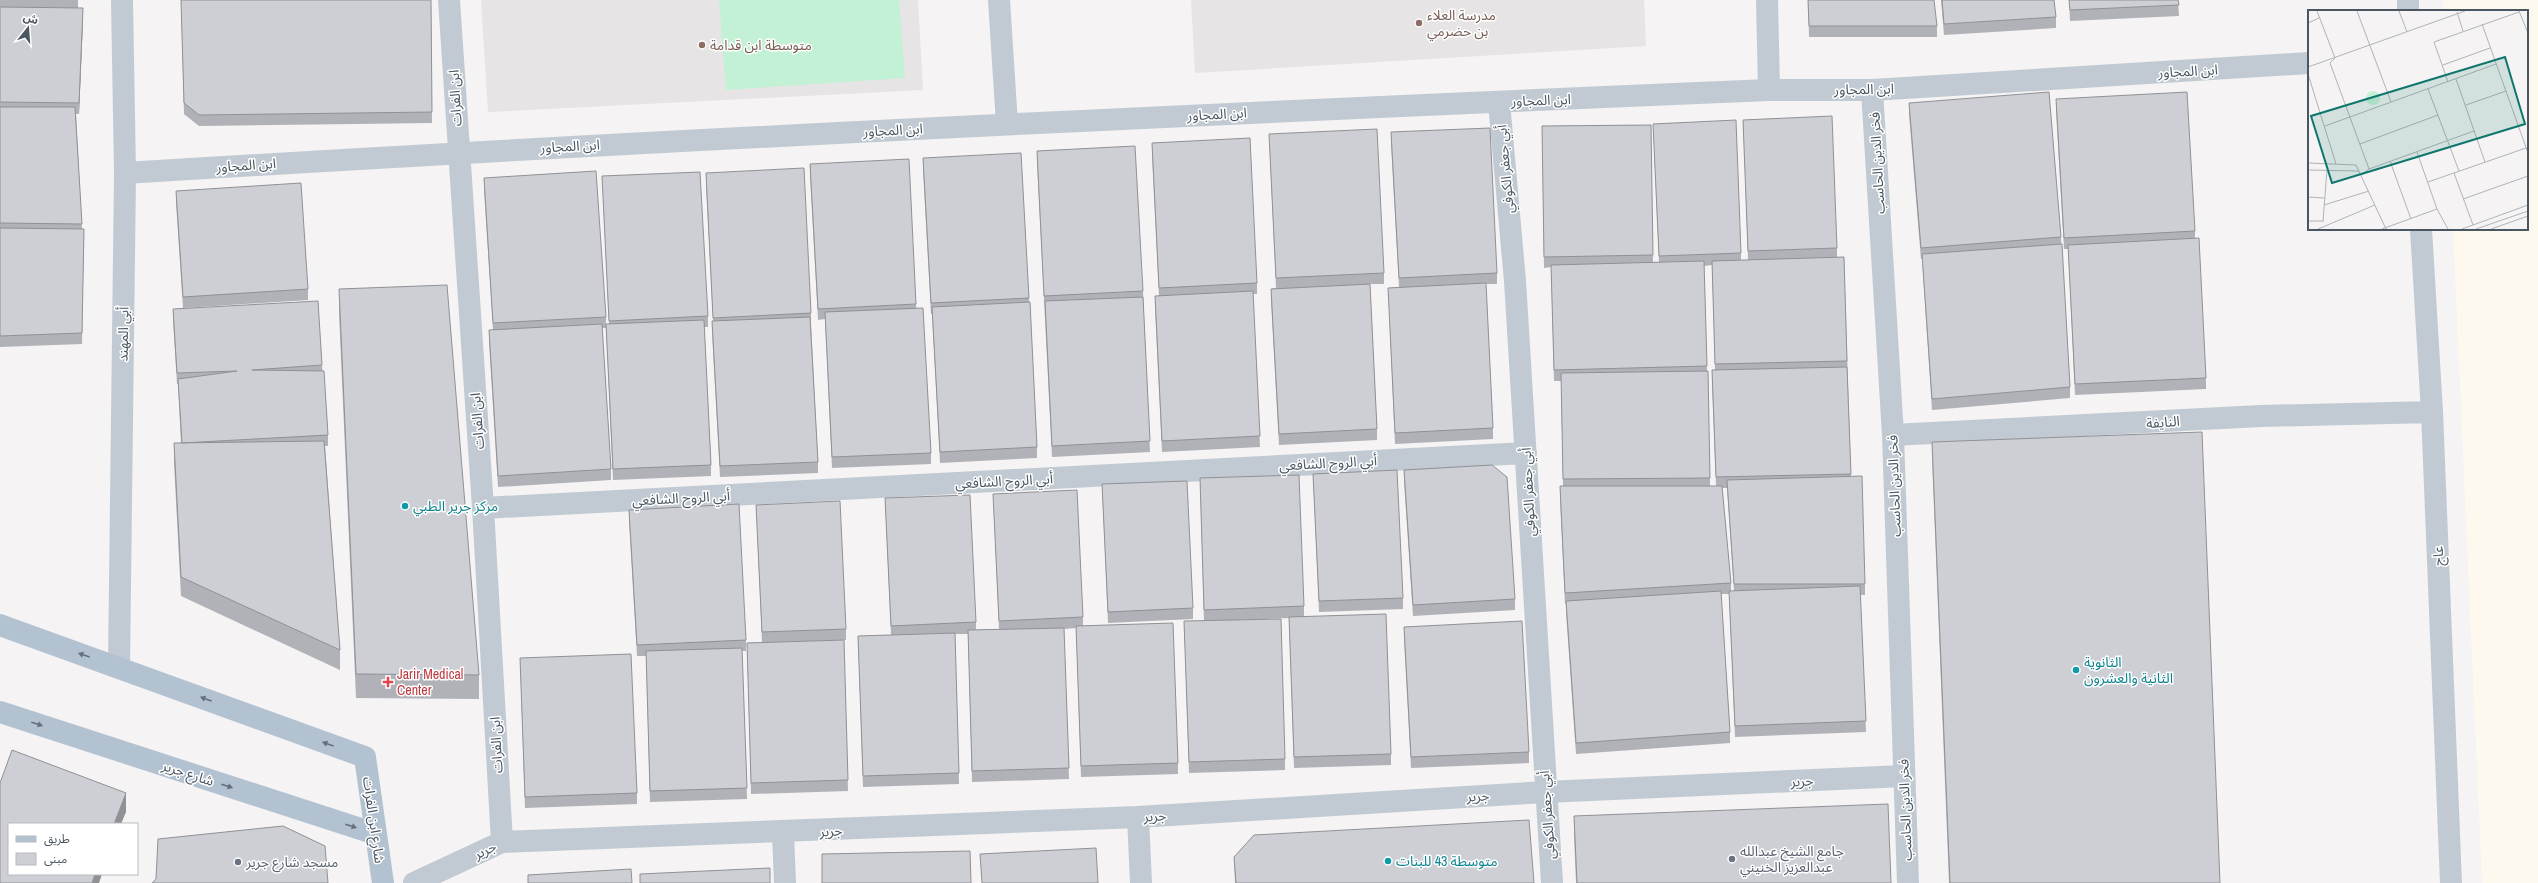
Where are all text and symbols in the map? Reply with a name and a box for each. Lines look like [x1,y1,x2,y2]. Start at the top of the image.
place label: مدرسة العلاء بن حضرمي [1427,6,1496,42]
north arrow [8,8,48,48]
text: ش [22,10,40,27]
inset map [2308,10,2528,230]
marker: مدرسة العلاء بن حضرمي [1414,18,1424,28]
place label: متوسطة ابن قدامة [710,36,812,54]
marker: متوسطة ابن قدامة [697,40,707,50]
street label: ابن المجاور [2157,60,2218,82]
street label: ابن الفرات [445,69,465,127]
street label: ابن المجاور [1833,79,1894,99]
street label: ابن المجاور [1510,90,1571,110]
street label: ابن المجاور [1186,103,1247,125]
street label: فخر الدين الحاسب [1865,112,1889,214]
street label: ابن المجاور [862,119,923,141]
street label: أبي جعفر الكوفي [1492,123,1520,214]
street label: ابن المجاور [539,135,600,157]
street label: ابن المجاور [214,154,277,176]
street label: أبي المهند [114,306,135,362]
street label: ابن الفرات [466,392,488,450]
street label: النايفة [2146,412,2180,432]
street label: فخر الدين الحاسب [1883,435,1905,537]
street label: أبي جعفر الكوفي [1517,446,1542,537]
street label: أبي الروح الشافعي [1278,451,1378,477]
street label: أبي الروح الشافعي [954,469,1054,495]
street label: أبي الروح الشافعي [631,486,731,512]
place label: مركز جرير الطبي [413,497,498,517]
marker: مركز جرير الطبي [400,501,410,511]
street label: عاج [2429,546,2449,566]
one-way arrow [77,651,89,657]
place label: الثانوية الثانية والعشرون [2084,653,2173,687]
place label: Jarir Medical Center [397,665,463,699]
marker: الثانوية الثانية والعشرون [2071,665,2081,675]
marker: Jarir Medical Center [382,676,394,688]
one-way arrow [199,696,211,702]
street label: ابن الفرات [486,716,506,774]
one-way arrow [31,721,43,727]
one-way arrow [322,740,334,746]
street label: شارع جرير [158,756,216,792]
street label: فخر الدين الحاسب [1894,759,1916,861]
street label: أبي جعفر الكوفي [1535,769,1561,860]
street label: جرير [1789,771,1814,791]
street label: شارع ابن الفرات [357,776,389,865]
one-way arrow [222,783,234,789]
street label: جرير [1465,786,1490,806]
street label: جرير [1142,806,1167,826]
street label: جرير [818,821,843,841]
legend [8,823,138,875]
one-way arrow [345,823,357,829]
text: طريق [44,831,70,847]
street label: جرير [470,837,499,863]
place label: جامع الشيخ عبدالله عبدالعزيز الخنيني [1740,842,1844,878]
text: مبنى [44,851,67,867]
place label: متوسطة 43 للبنات [1396,852,1498,870]
place label: مسجد شارع جرير [245,853,338,873]
marker: جامع الشيخ عبدالله عبدالعزيز الخنيني [1727,854,1737,864]
marker: متوسطة 43 للبنات [1383,856,1393,866]
marker: مسجد شارع جرير [233,857,243,867]

